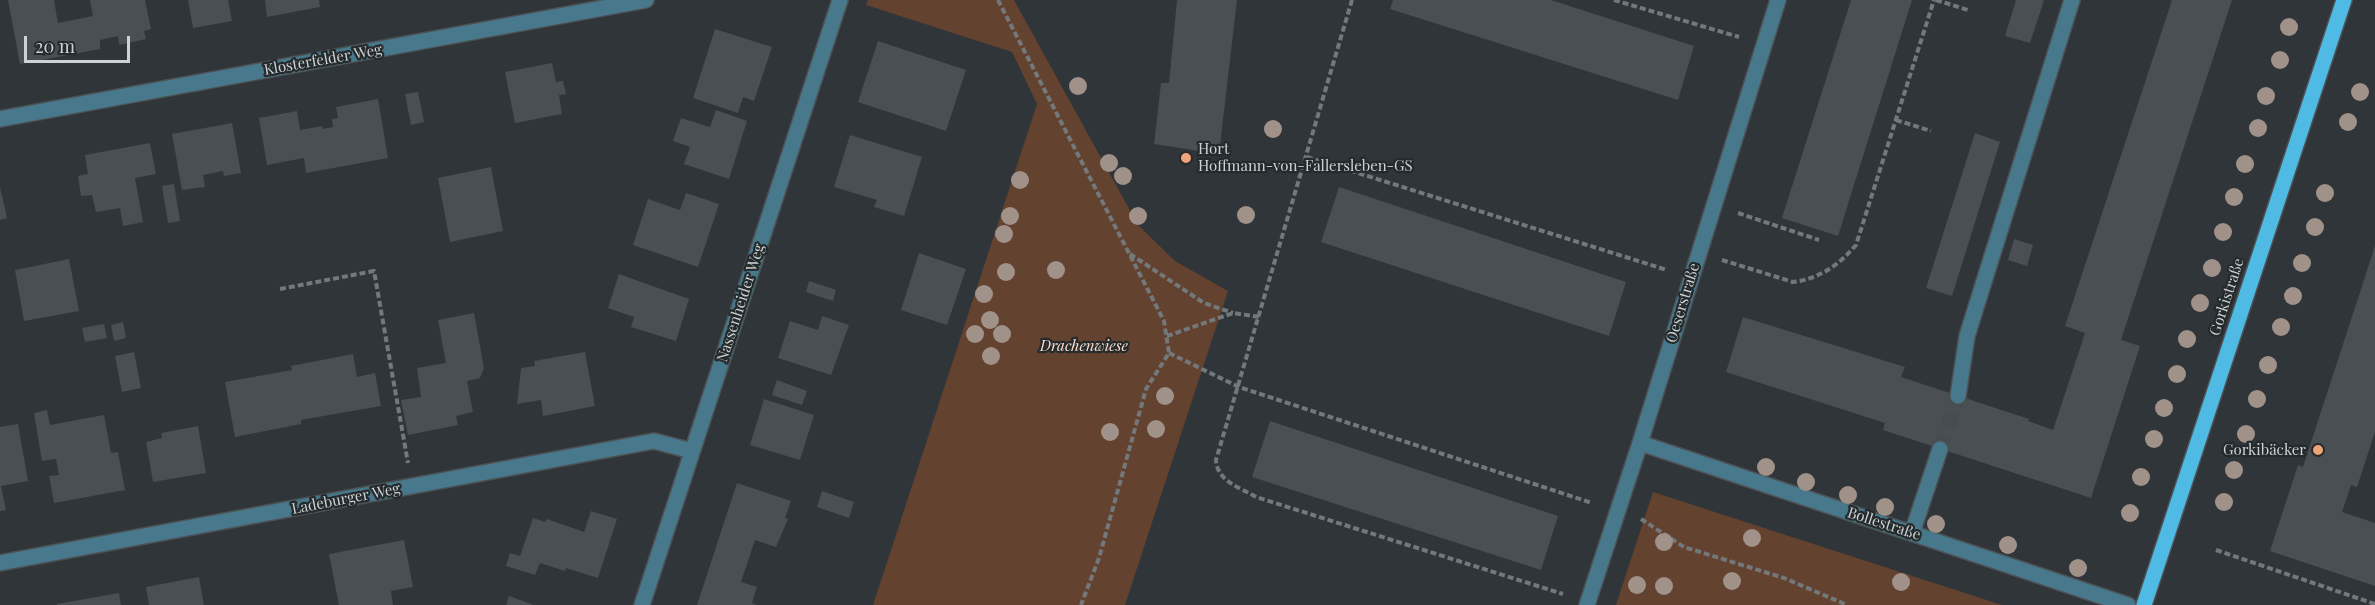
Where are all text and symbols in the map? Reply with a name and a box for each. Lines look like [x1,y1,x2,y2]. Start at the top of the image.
scale bar [27,24,134,62]
text: 20 m [35,34,75,58]
street label: Klosterfelder Weg [263,41,383,79]
place label: Hort Hoffmann-von-Fallersleben-GS [1198,140,1413,175]
marker: Hort Hoffmann-von-Fallersleben-GS [1179,151,1193,165]
street label: Nassenheider Weg [713,242,769,364]
street label: Gorkistraße [2206,256,2248,338]
street label: Oeserstraße [1662,261,1704,345]
park label: Drachenwiese [1040,337,1128,355]
place label: Gorkibäcker [2223,441,2306,459]
marker: Gorkibäcker [2311,443,2325,457]
street label: Ladeburger Weg [290,480,402,518]
street label: Bollestraße [1845,504,1923,544]

